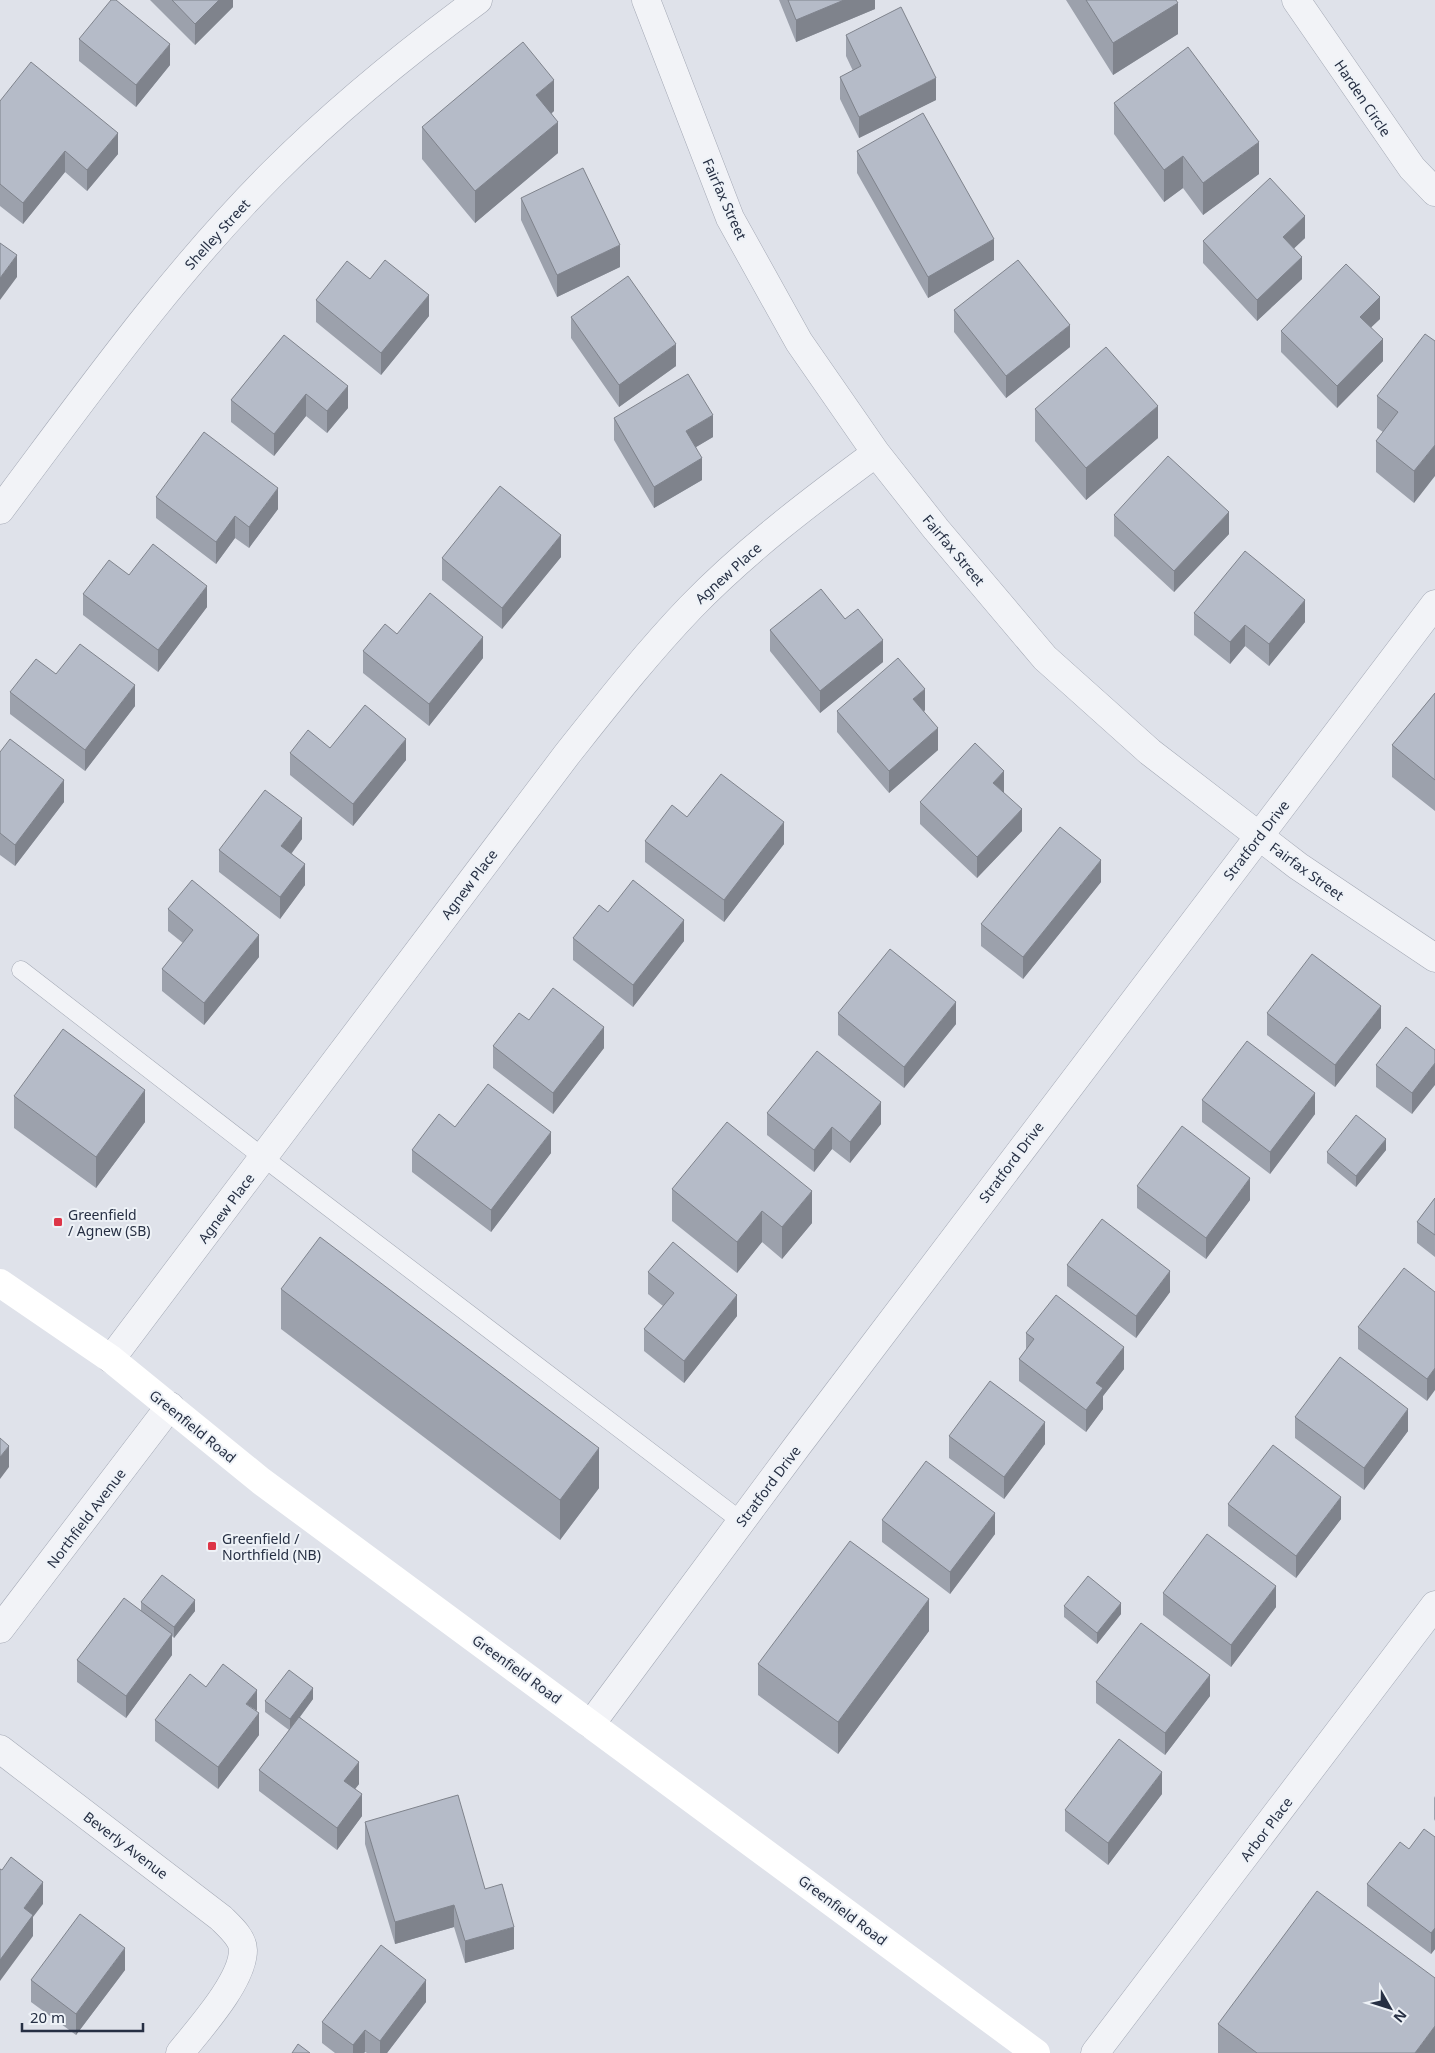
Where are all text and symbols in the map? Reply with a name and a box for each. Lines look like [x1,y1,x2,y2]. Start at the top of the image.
street label: Harden Circle [1330,56,1396,140]
street label: Fairfax Street [699,155,751,243]
street label: Shelley Street [180,195,254,273]
street label: Fairfax Street [919,510,989,590]
street label: Agnew Place [691,538,765,608]
street label: Stratford Drive [1219,796,1293,884]
street label: Fairfax Street [1266,838,1348,904]
street label: Agnew Place [436,845,502,923]
street label: Stratford Drive [974,1118,1048,1206]
street label: Agnew Place [193,1169,259,1247]
place label: Greenfield / Agnew (SB) [68,1205,151,1240]
marker: Greenfield / Agnew (SB) [52,1216,64,1228]
street label: Greenfield Road [146,1385,240,1467]
street label: Stratford Drive [731,1442,805,1530]
street label: Northfield Avenue [42,1464,130,1572]
place label: Greenfield / Northfield (NB) [222,1529,321,1564]
marker: Greenfield / Northfield (NB) [206,1540,218,1552]
street label: Greenfield Road [469,1630,565,1708]
street label: Arbor Place [1236,1793,1296,1865]
street label: Beverly Avenue [80,1807,172,1883]
street label: Greenfield Road [795,1871,891,1949]
north arrow [1365,1983,1415,2033]
scale bar [22,2000,144,2032]
text: N [1390,2006,1411,2027]
text: 20 m [30,2007,65,2027]

